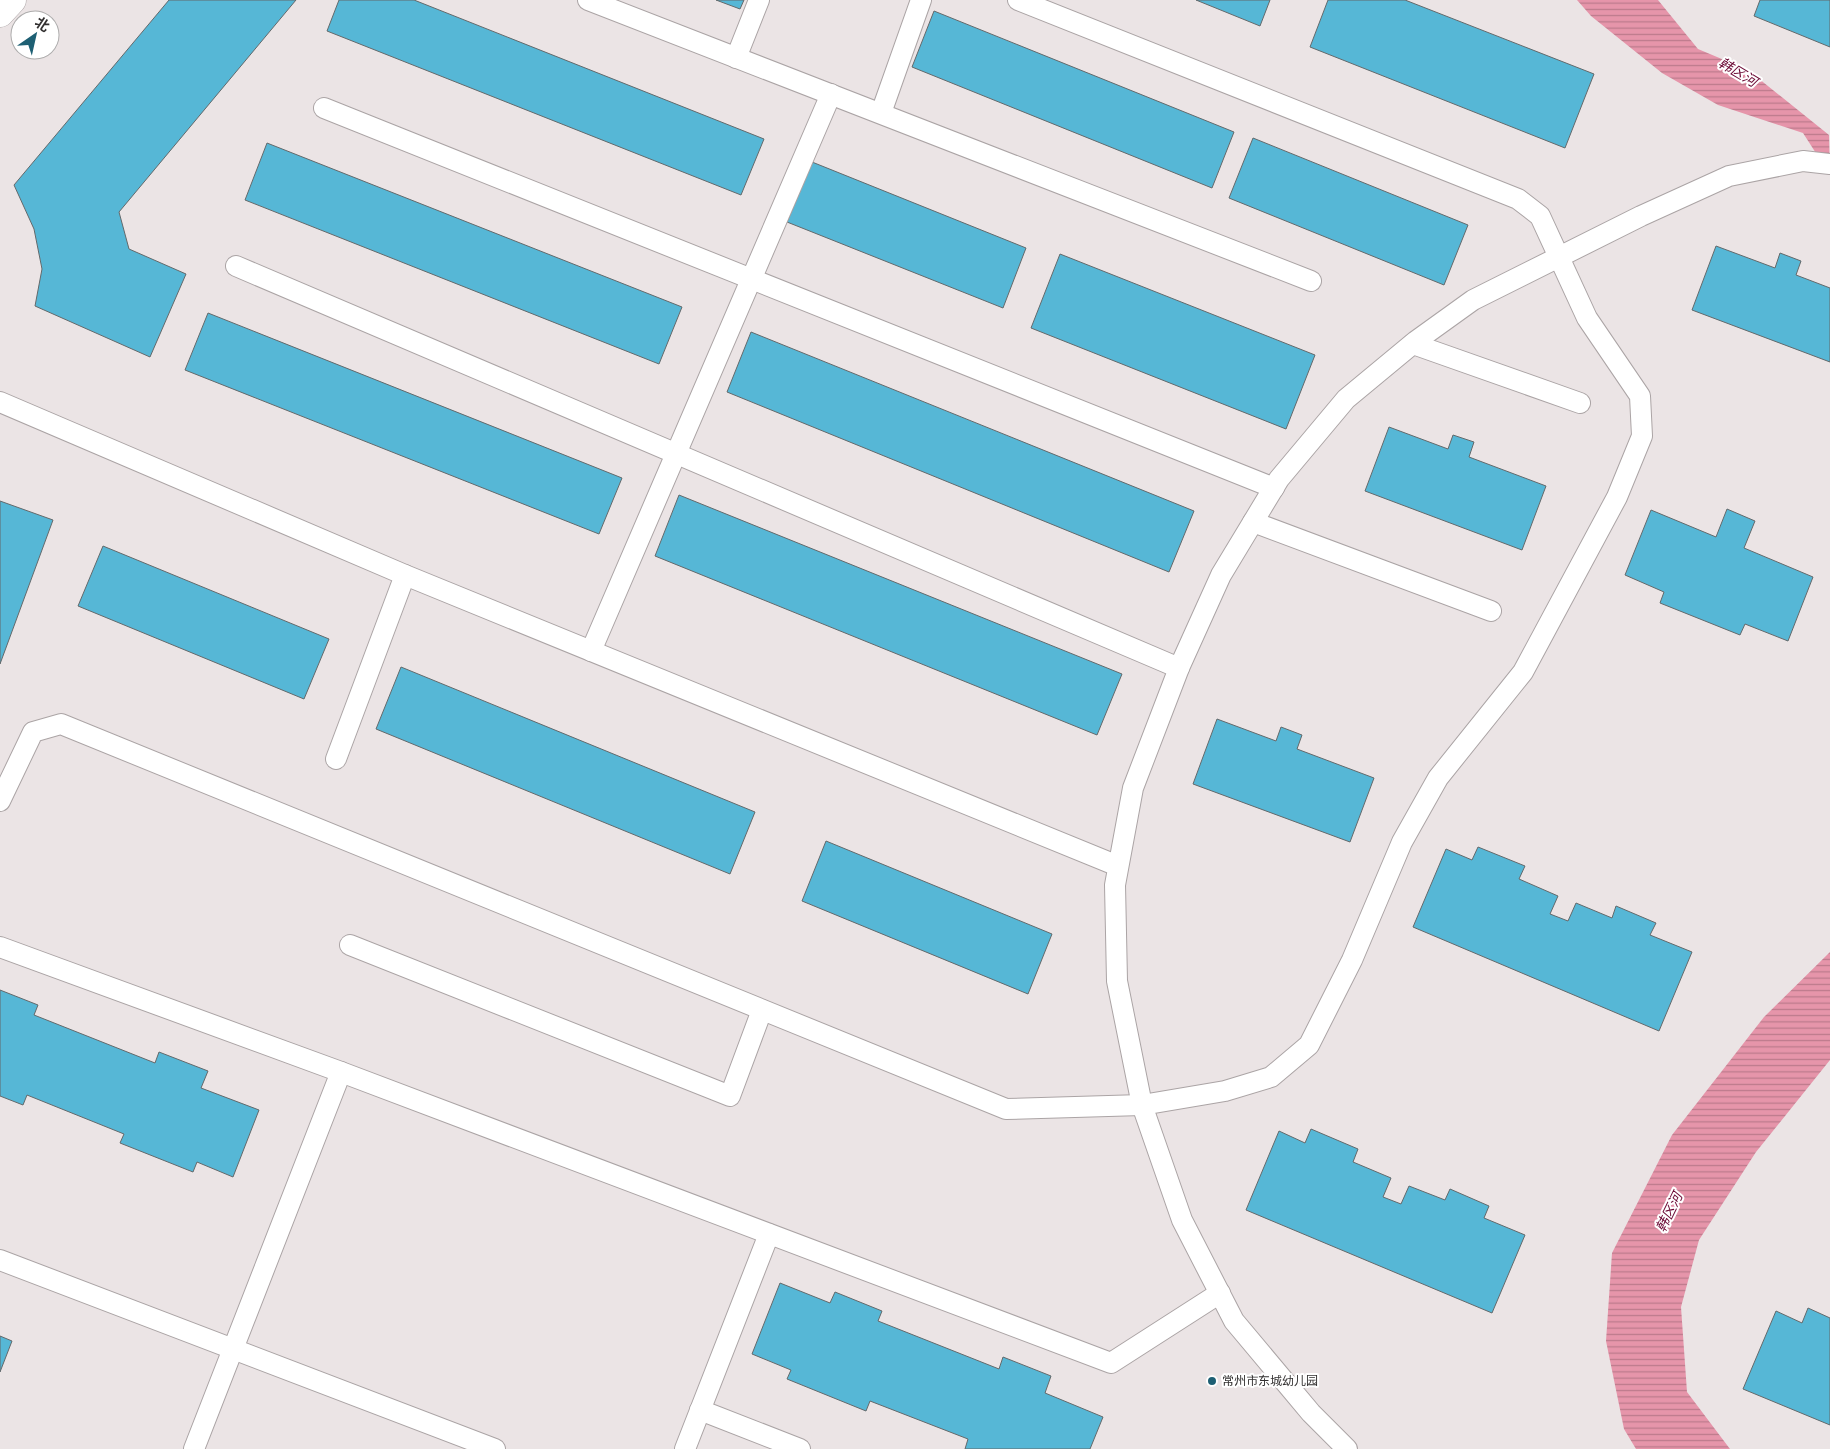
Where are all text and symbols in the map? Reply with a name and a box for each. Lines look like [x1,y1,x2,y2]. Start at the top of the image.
north arrow [10,10,60,60]
text: 北 [31,13,53,36]
water label: 韩区河 [1715,53,1763,92]
water label: 韩区河 [1652,1186,1688,1235]
place label: 常州市东城幼儿园 [1222,1373,1318,1389]
marker: 常州市东城幼儿园 [1206,1375,1218,1387]

